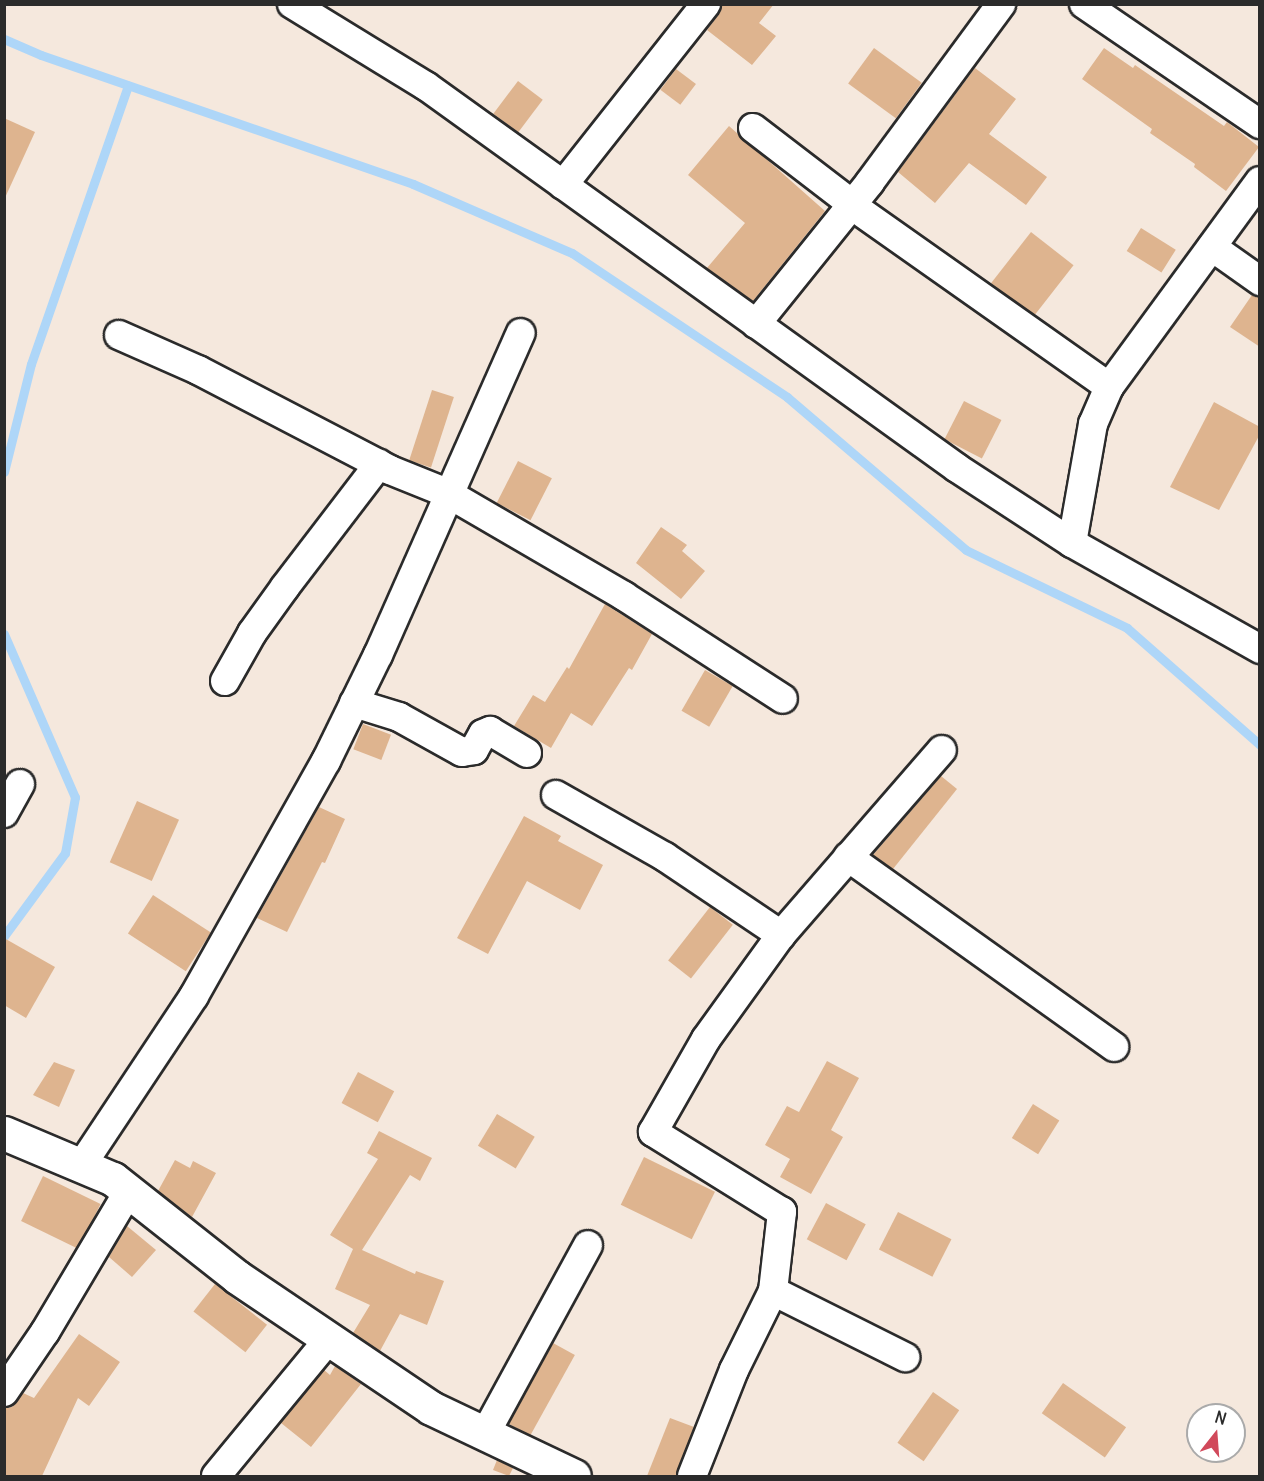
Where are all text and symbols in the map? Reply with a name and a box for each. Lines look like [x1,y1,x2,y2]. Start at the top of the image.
north arrow [1186,1403,1246,1463]
text: N [1212,1407,1229,1429]

